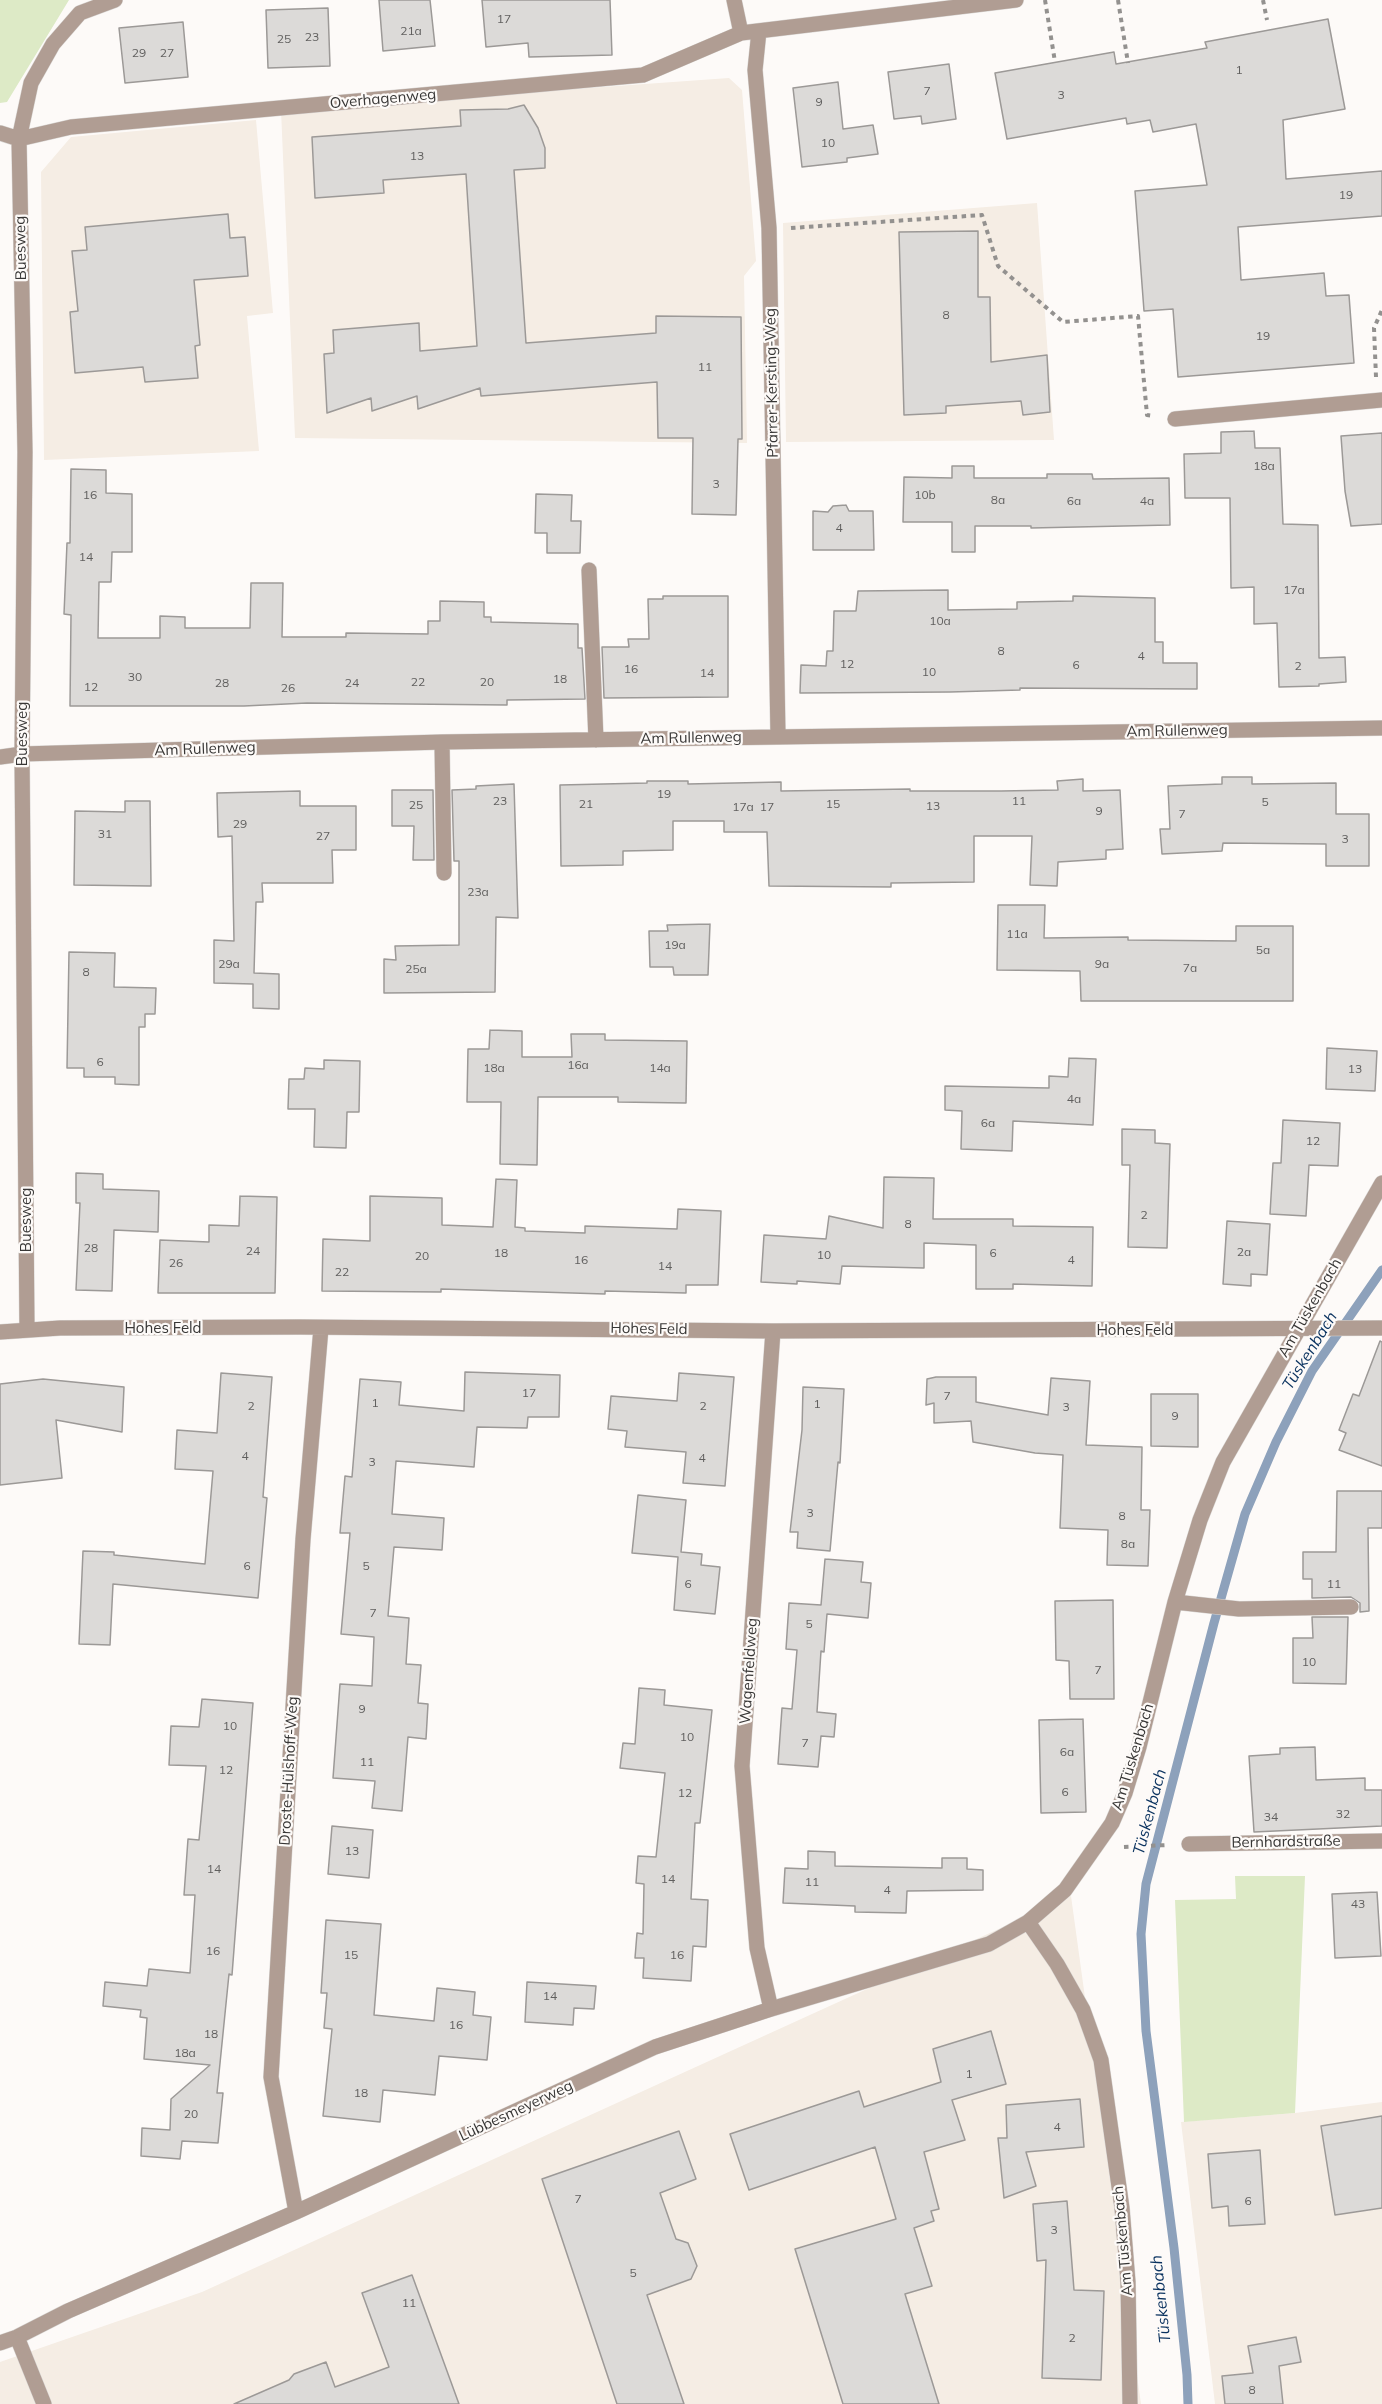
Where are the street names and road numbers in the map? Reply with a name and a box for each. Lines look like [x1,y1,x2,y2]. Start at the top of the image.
street label: Overhagenweg [329,85,437,113]
street label: Buesweg [11,216,31,280]
street label: Pfarrer-Kersting-Weg [762,308,782,458]
street label: Buesweg [13,702,31,766]
street label: Am Rullenweg [1126,721,1228,741]
street label: Am Rullenweg [640,728,742,748]
street label: Am Rullenweg [154,738,256,760]
street label: Buesweg [17,1188,35,1252]
street label: Am Tüskenbach [1274,1255,1346,1361]
street label: Hohes Feld [124,1319,202,1337]
street label: Hohes Feld [610,1319,688,1339]
street label: Hohes Feld [1096,1321,1174,1339]
street label: Wagenfeldweg [736,1617,762,1725]
street label: Droste-Hülshoff-Weg [276,1696,302,1846]
street label: Am Tüskenbach [1108,1701,1158,1813]
street label: Bernhardstraße [1231,1832,1341,1852]
street label: Lübbesmeyerweg [456,2077,576,2145]
street label: Am Tüskenbach [1109,2185,1137,2297]

